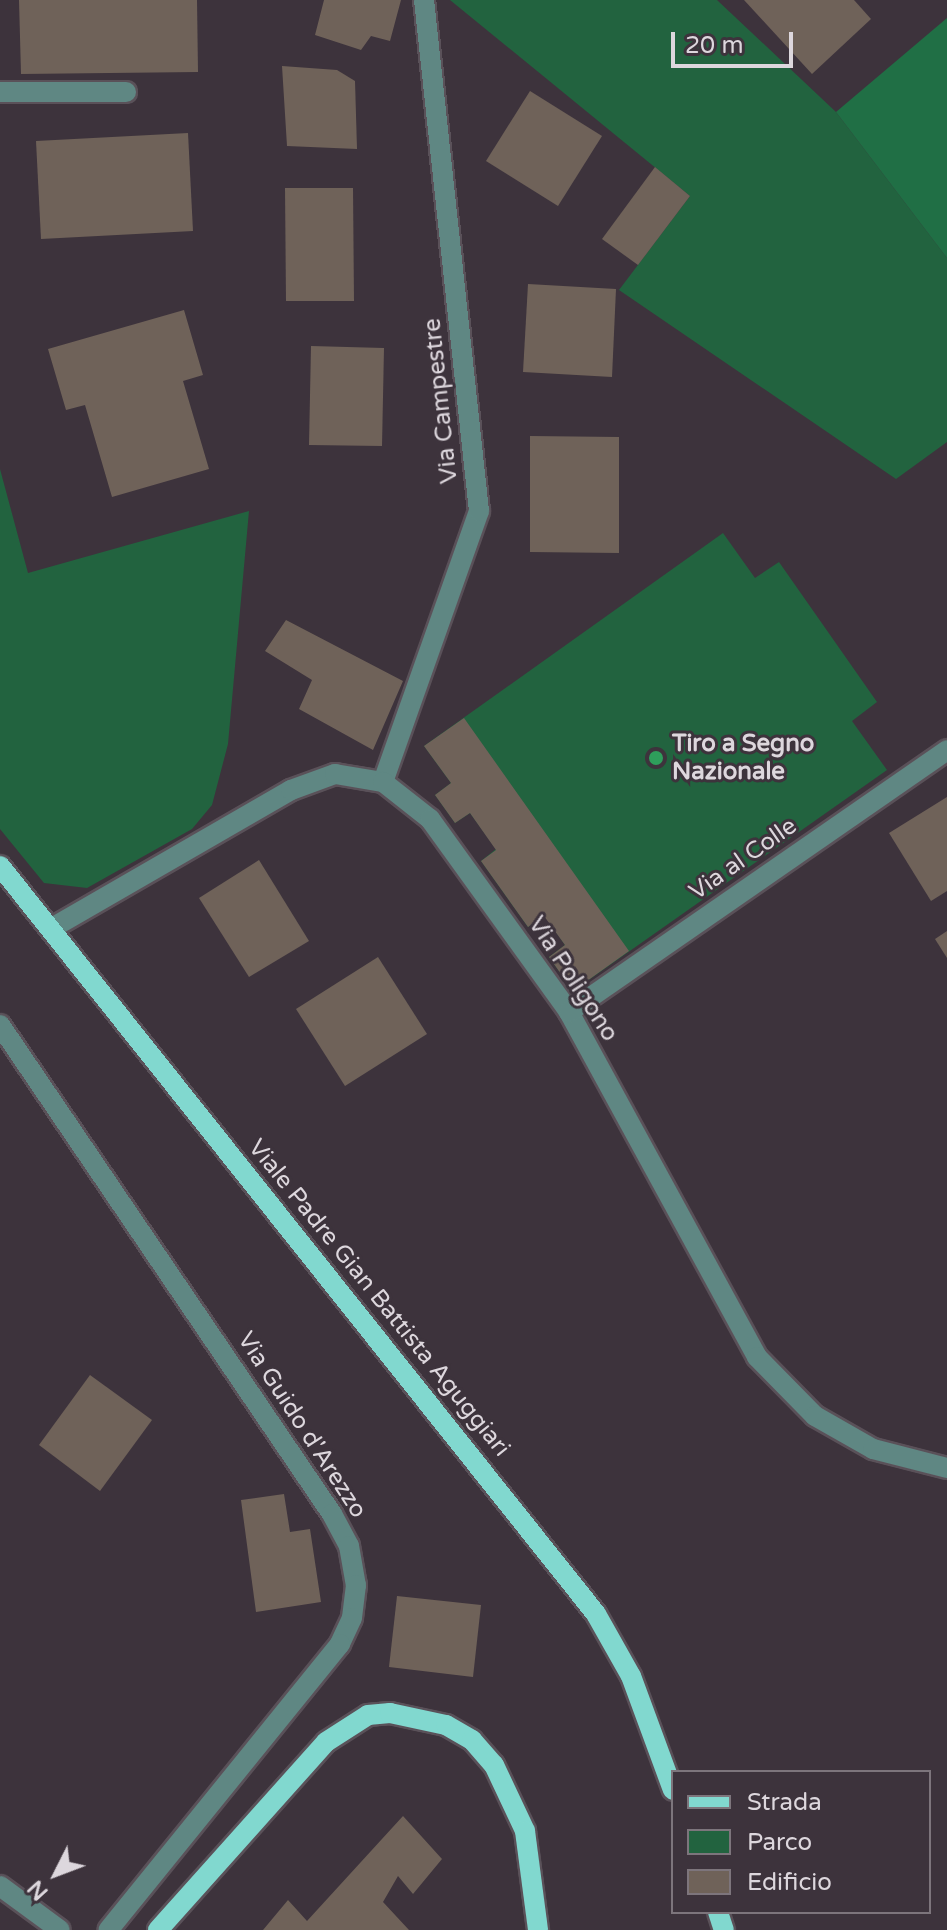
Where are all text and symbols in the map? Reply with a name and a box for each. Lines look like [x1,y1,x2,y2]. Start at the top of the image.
scale bar [675,16,797,66]
text: 20 m [685,31,743,60]
street label: Via Campestre [418,317,464,485]
place label: Tiro a Segno Nazionale [672,730,814,786]
marker: Tiro a Segno Nazionale [647,749,665,767]
street label: Via al Colle [684,812,802,906]
street label: Via Poligono [522,911,624,1047]
street label: Viale Padre Gian Battista Aguggiari [242,1134,516,1462]
street label: Via Guido d'Arezzo [231,1327,373,1523]
legend [671,1770,931,1914]
text: Strada [747,1788,822,1817]
text: Parco [747,1828,812,1857]
north arrow [16,1834,96,1914]
text: Edificio [747,1868,832,1897]
text: N [23,1875,54,1905]

